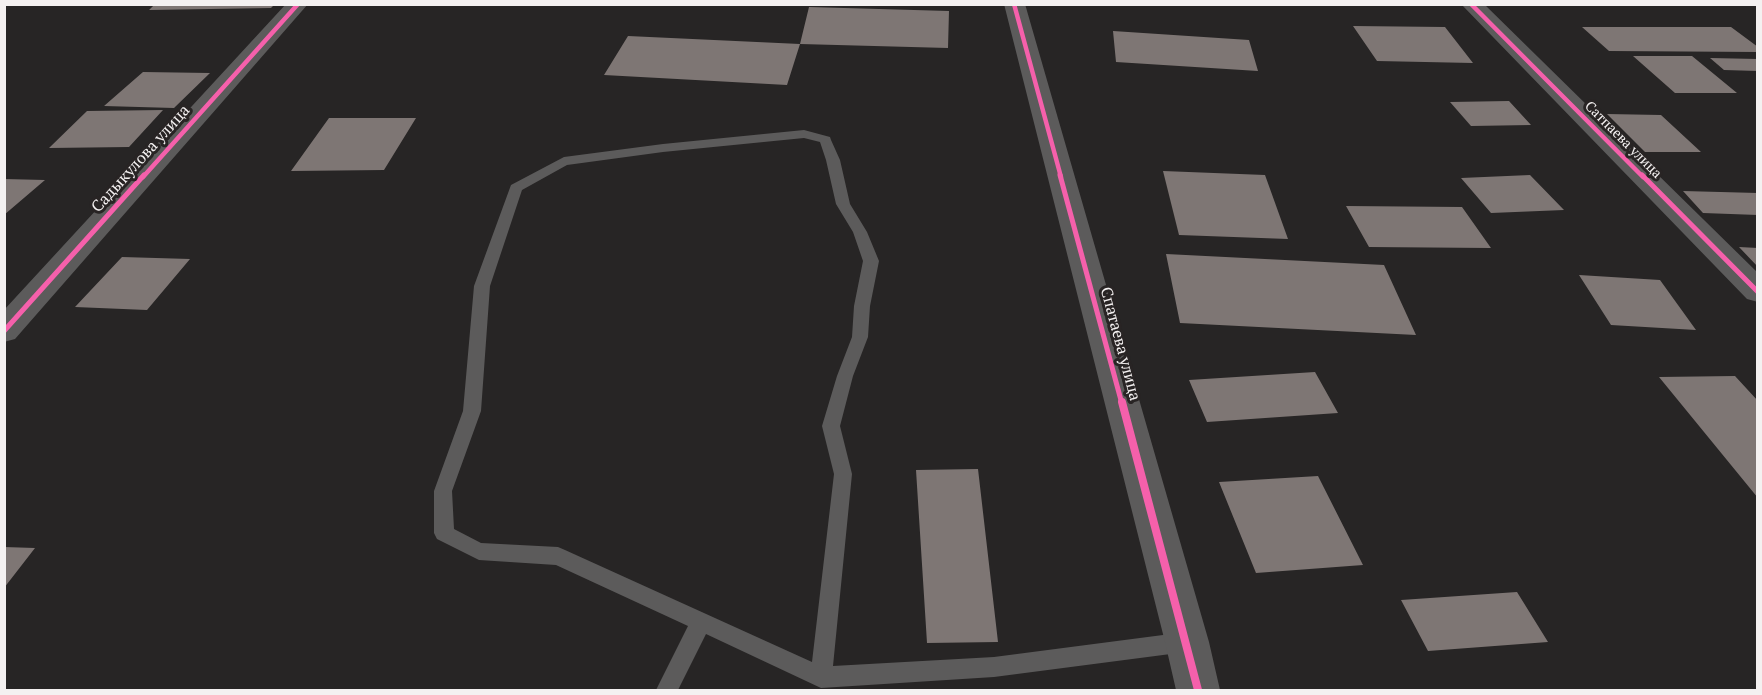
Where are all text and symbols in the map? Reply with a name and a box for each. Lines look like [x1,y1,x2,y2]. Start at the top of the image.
street label: Сатпаева улица [1581,98,1665,182]
street label: Садыкулова улица [88,101,194,217]
street label: Спатаева улица [1096,285,1144,403]

